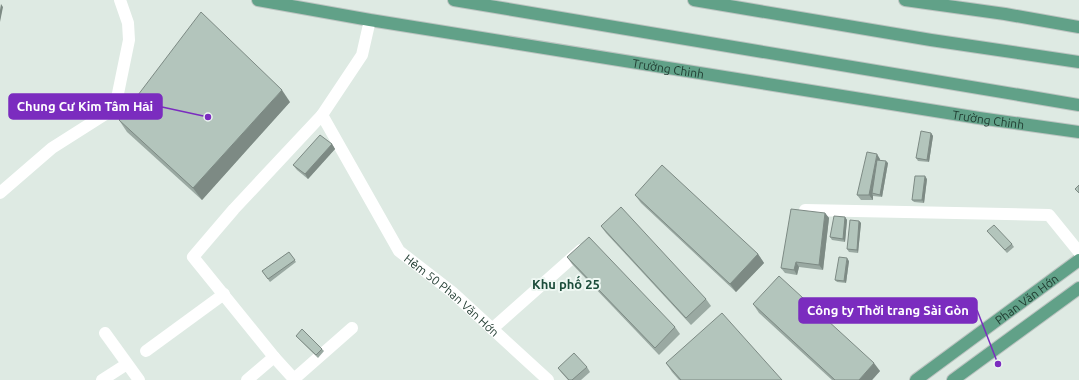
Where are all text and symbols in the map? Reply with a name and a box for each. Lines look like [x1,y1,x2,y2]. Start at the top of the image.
street label: Trường Chinh [632,56,705,80]
callout: Chung Cư Kim Tâm Hải [9,94,162,119]
text: Chung Cư Kim Tâm Hải [17,99,153,113]
street label: Trường Chinh [952,107,1025,131]
street label: Hẻm 50 Phan Văn Hớn [402,251,502,338]
street label: Phan Văn Hớn [992,271,1061,326]
district label: Khu phố 25 [532,275,600,291]
callout: Công ty Thời trang Sài Gòn [799,298,977,323]
text: Công ty Thời trang Sài Gòn [807,303,969,317]

